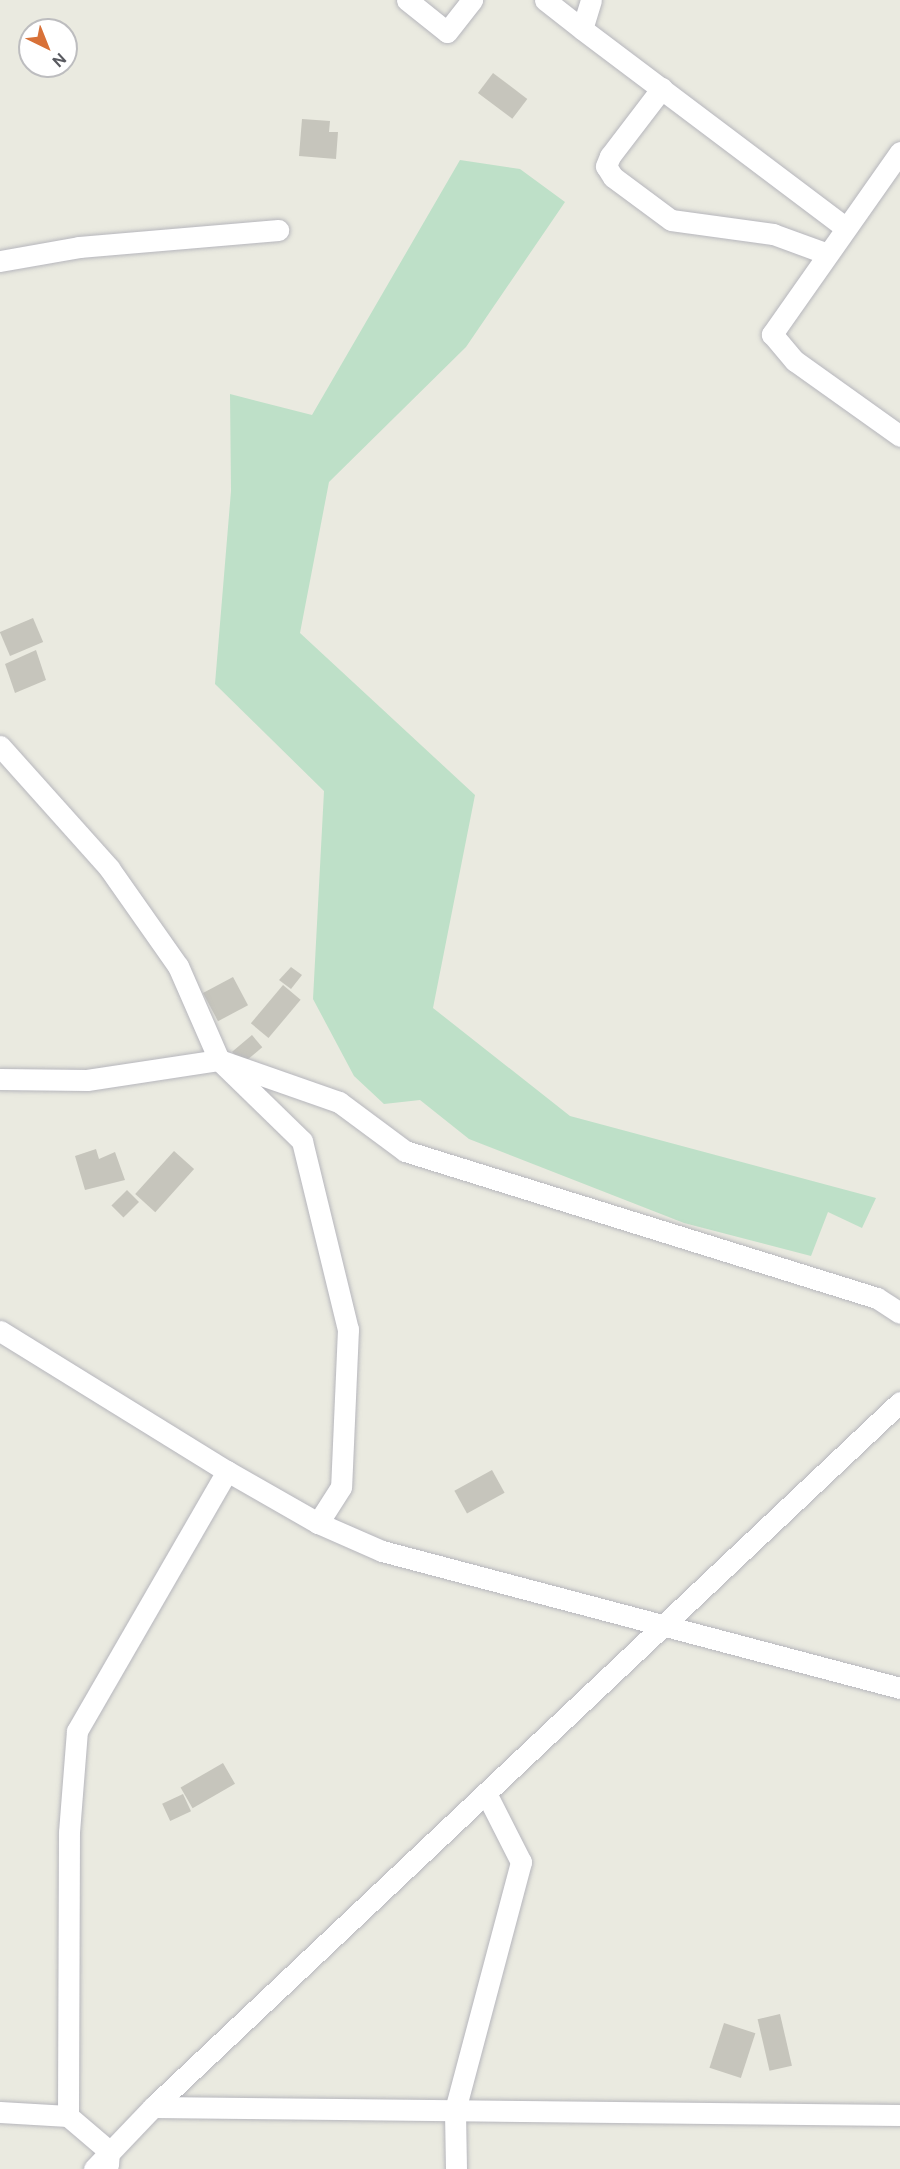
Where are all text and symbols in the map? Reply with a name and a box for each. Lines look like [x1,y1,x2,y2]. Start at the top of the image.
north arrow [18,18,78,78]
text: N [48,48,71,72]

